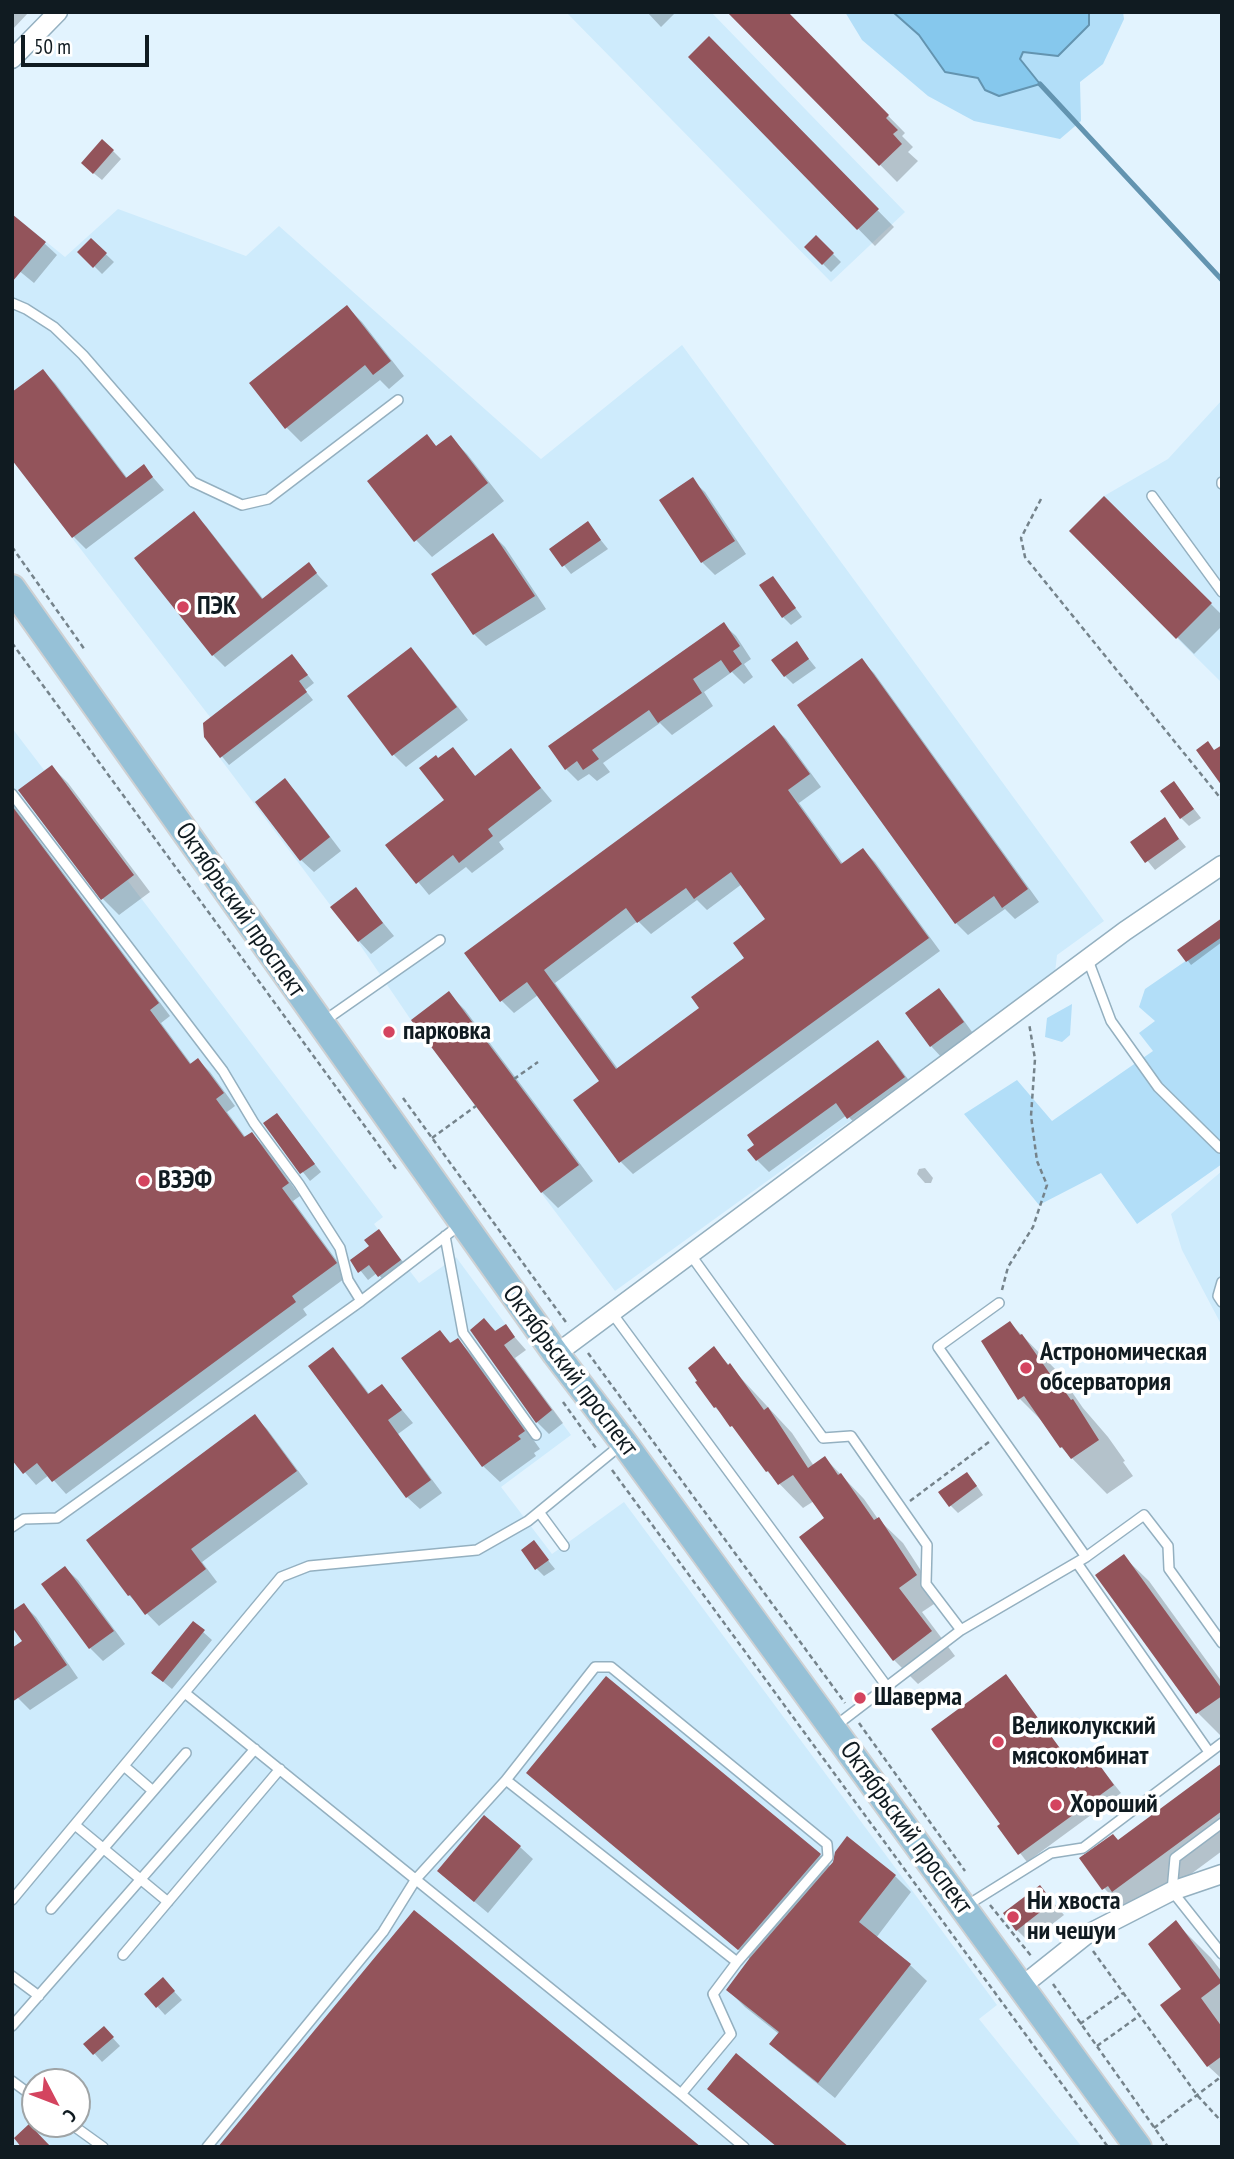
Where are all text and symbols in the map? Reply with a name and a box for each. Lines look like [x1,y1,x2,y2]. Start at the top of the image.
scale bar [24,21,152,65]
text: 50 m [34,33,71,60]
place label: ПЭК [197,591,237,623]
marker: ПЭК [175,599,191,615]
street label: Октябрьский проспект [168,817,312,1003]
place label: парковка [403,1016,491,1048]
marker: парковка [381,1024,397,1040]
place label: ВЗЭФ [158,1165,212,1197]
marker: ВЗЭФ [136,1173,152,1189]
street label: Октябрьский проспект [496,1279,644,1463]
place label: Aстрономическая обсерватория [1040,1337,1207,1398]
marker: Aстрономическая обсерватория [1018,1360,1034,1376]
place label: Шаверма [874,1682,962,1714]
marker: Шаверма [852,1690,868,1706]
place label: Великолукский мясокомбинат [1012,1711,1156,1772]
marker: Великолукский мясокомбинат [990,1734,1006,1750]
street label: Октябрьский проспект [833,1736,979,1920]
place label: Хороший [1070,1789,1158,1821]
marker: Хороший [1048,1797,1064,1813]
place label: Ни хвоста ни чешуи [1027,1886,1121,1948]
marker: Ни хвоста ни чешуи [1005,1909,1021,1925]
north arrow [21,2068,91,2138]
text: С [58,2104,82,2127]

